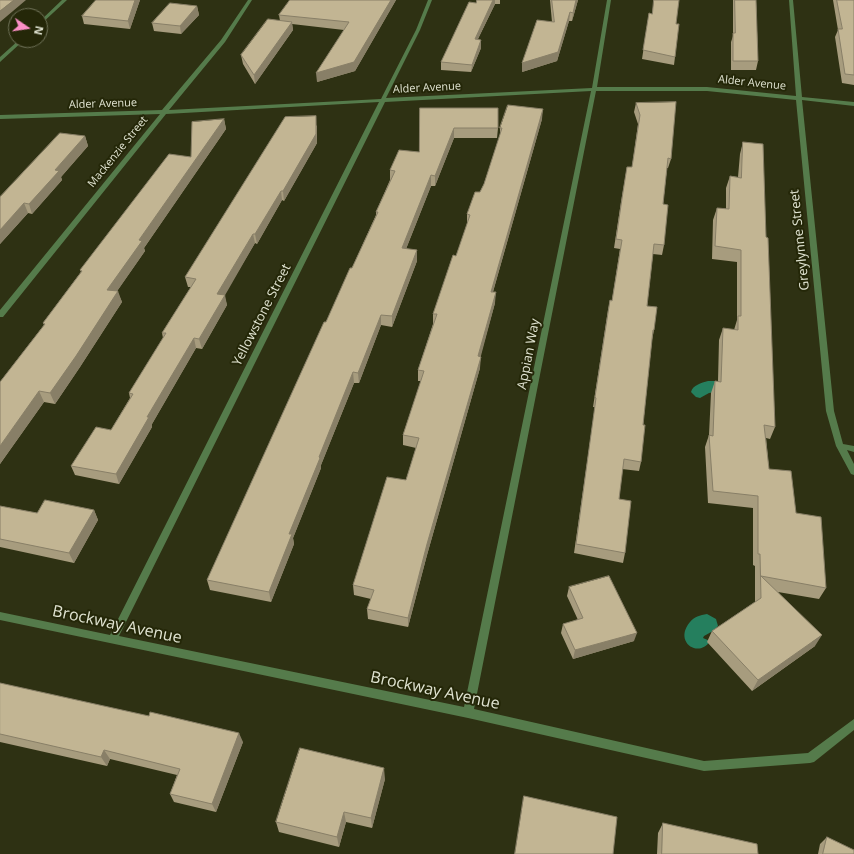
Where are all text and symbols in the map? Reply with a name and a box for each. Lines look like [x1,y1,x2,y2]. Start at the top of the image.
north arrow [8,8,48,48]
text: N [31,25,48,37]
street label: Alder Avenue [717,73,787,93]
street label: Alder Avenue [393,80,461,96]
street label: Alder Avenue [69,96,137,112]
street label: Mackenzie Street [85,114,151,190]
street label: Greylynne Street [787,189,813,291]
street label: Yellowstone Street [229,261,295,369]
street label: Appian Way [515,317,543,391]
street label: Brockway Avenue [51,602,183,648]
street label: Brockway Avenue [369,668,501,714]

